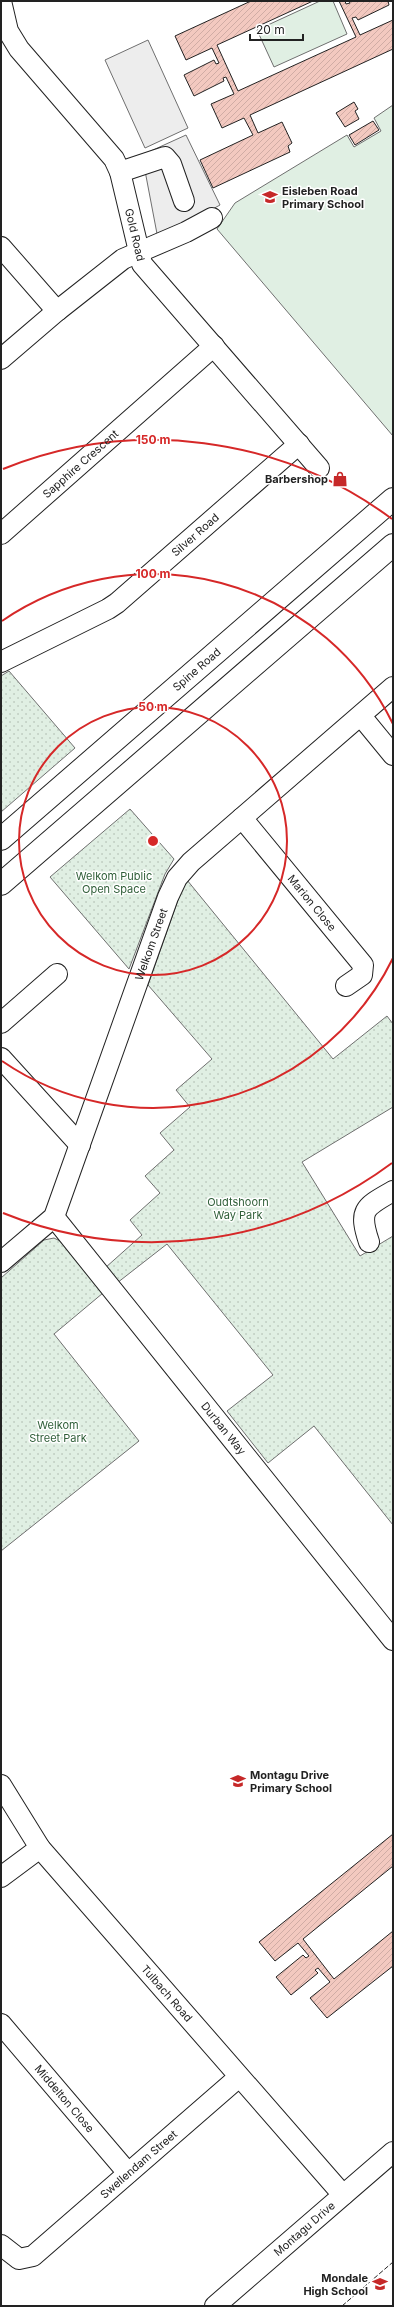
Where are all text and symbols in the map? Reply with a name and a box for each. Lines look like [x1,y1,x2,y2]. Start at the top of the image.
scale bar [250,16,303,42]
text: 20 m [256,22,285,37]
place label: Eisleben Road Primary School [282,184,364,211]
school or university icon: Eisleben Road Primary School [261,188,279,206]
street label: Gold Road [122,207,148,263]
street label: Sapphire Crescent [40,426,122,501]
text: 150 m [136,432,170,447]
shop icon: Barbershop [331,470,349,488]
place label: Barbershop [265,472,328,486]
street label: Silver Road [168,510,222,559]
text: 100 m [135,566,171,581]
street label: Spine Road [170,645,224,694]
text: 50 m [138,699,168,714]
centre of rings [146,834,160,848]
park label: Welkom Public Open Space [76,869,152,896]
street label: Marion Close [285,872,339,934]
street label: Welkom Street [132,906,171,982]
park label: Oudtshoorn Way Park [207,1195,269,1222]
street label: Durban Way [198,1399,249,1458]
park label: Welkom Street Park [29,1418,87,1445]
place label: Montagu Drive Primary School [250,1768,332,1795]
school or university icon: Montagu Drive Primary School [229,1772,247,1790]
street label: Tulbach Road [138,1962,195,2025]
street label: Middelton Close [32,2062,97,2135]
street label: Swellendam Street [97,2127,180,2201]
street label: Montagu Drive [271,2198,338,2259]
place label: Mondale High School [303,2271,368,2298]
school or university icon: Mondale High School [371,2275,389,2293]

